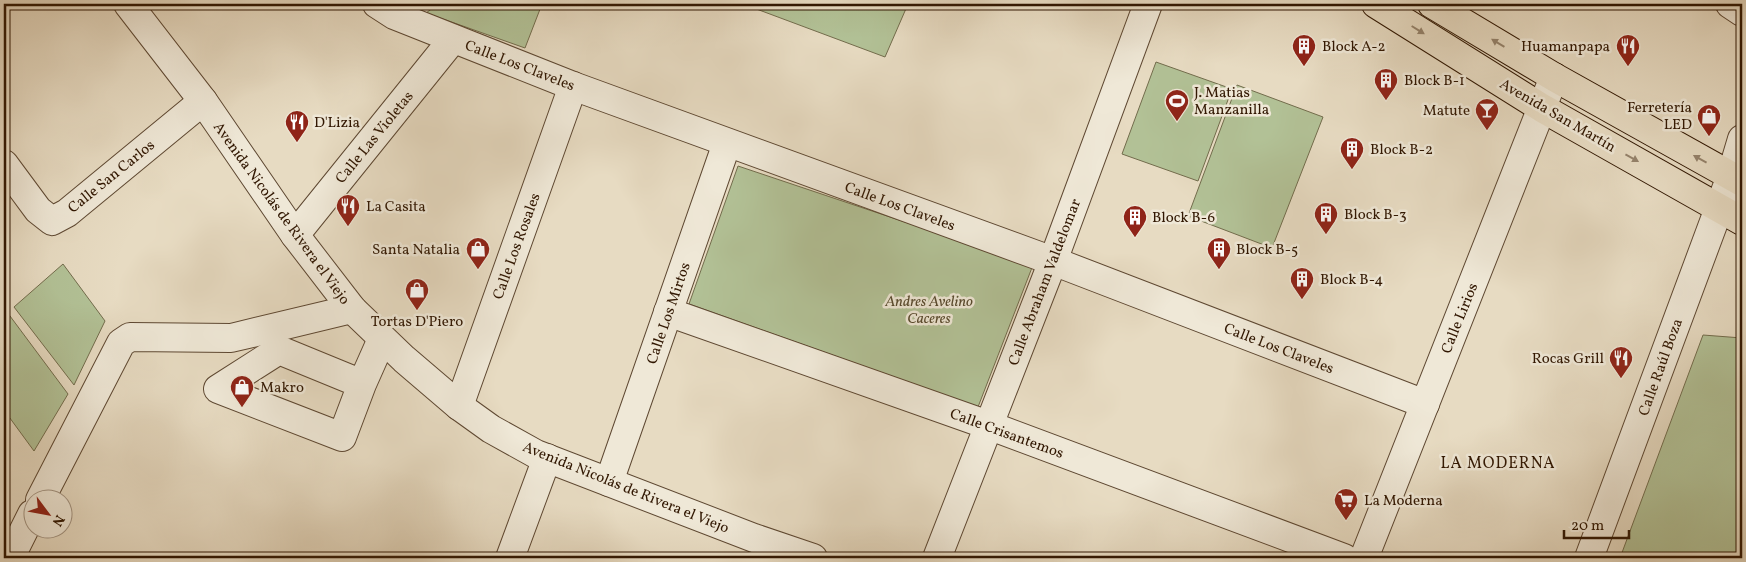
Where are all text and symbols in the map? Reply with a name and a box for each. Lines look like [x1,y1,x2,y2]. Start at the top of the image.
one-way arrow [1411,25,1424,34]
building icon: Block A-2 [1291,33,1317,67]
restaurant icon: Huamanpapa [1615,33,1641,67]
street label: Calle Los Claveles [461,36,578,97]
place label: Block A-2 [1322,37,1385,58]
place label: Huamanpapa [1521,37,1610,58]
one-way arrow [1491,39,1504,48]
building icon: Block B-1 [1373,67,1399,101]
place label: Block B-1 [1404,71,1465,92]
street label: Avenida San Martín [1495,74,1619,158]
place label: J. Matias Manzanilla [1194,83,1269,121]
street label: Calle Las Violetas [331,87,419,189]
sports icon: J. Matias Manzanilla [1164,88,1190,122]
bar icon: Matute [1474,97,1500,131]
place label: Ferretería LED [1627,98,1692,136]
place label: Matute [1423,101,1470,122]
shop icon: Ferretería LED [1696,103,1722,137]
restaurant icon: D'Lizia [284,109,310,143]
place label: D'Lizia [314,113,360,134]
street label: Avenida Nicolás de Rivera el Viejo [207,118,354,309]
street label: Calle San Carlos [64,135,160,219]
building icon: Block B-2 [1339,136,1365,170]
place label: Block B-2 [1370,140,1433,161]
one-way arrow [1625,154,1639,163]
one-way arrow [1693,154,1706,163]
street label: Calle Los Claveles [841,178,958,237]
street label: Calle Los Rosales [488,190,546,303]
restaurant icon: La Casita [335,193,361,227]
street label: Calle Abraham Valdelomar [1004,196,1087,369]
place label: La Casita [366,197,426,218]
building icon: Block B-3 [1313,201,1339,235]
building icon: Block B-6 [1122,204,1148,238]
place label: Block B-3 [1344,205,1407,226]
place label: Block B-6 [1152,208,1215,229]
shop icon: Santa Natalia [465,236,491,270]
building icon: Block B-5 [1206,236,1232,270]
place label: Santa Natalia [372,240,460,261]
place label: Block B-5 [1236,240,1298,261]
street label: Calle Los Mirtos [642,260,697,367]
building icon: Block B-4 [1289,266,1315,300]
place label: Block B-4 [1320,270,1383,291]
shop icon: Tortas D'Piero [404,277,430,311]
street label: Calle Lirios [1437,280,1484,357]
park label: Andres Avelino Caceres [884,292,973,330]
place label: Tortas D'Piero [371,312,463,333]
street label: Calle Raúl Boza [1634,316,1689,419]
street label: Calle Los Claveles [1220,319,1337,380]
restaurant icon: Rocas Grill [1608,345,1634,379]
place label: Rocas Grill [1532,349,1604,370]
shop icon: Makro [229,374,255,408]
place label: Makro [260,378,304,399]
street label: Calle Crisantemos [947,404,1066,465]
street label: Avenida Nicolás de Rivera el Viejo [519,437,732,540]
district label: LA MODERNA [1440,453,1556,475]
supermarket icon: La Moderna [1333,487,1359,521]
north arrow [22,490,72,540]
place label: La Moderna [1364,491,1443,512]
scale bar [1564,507,1628,539]
text: N [47,511,69,529]
text: 20 m [1571,516,1604,537]

